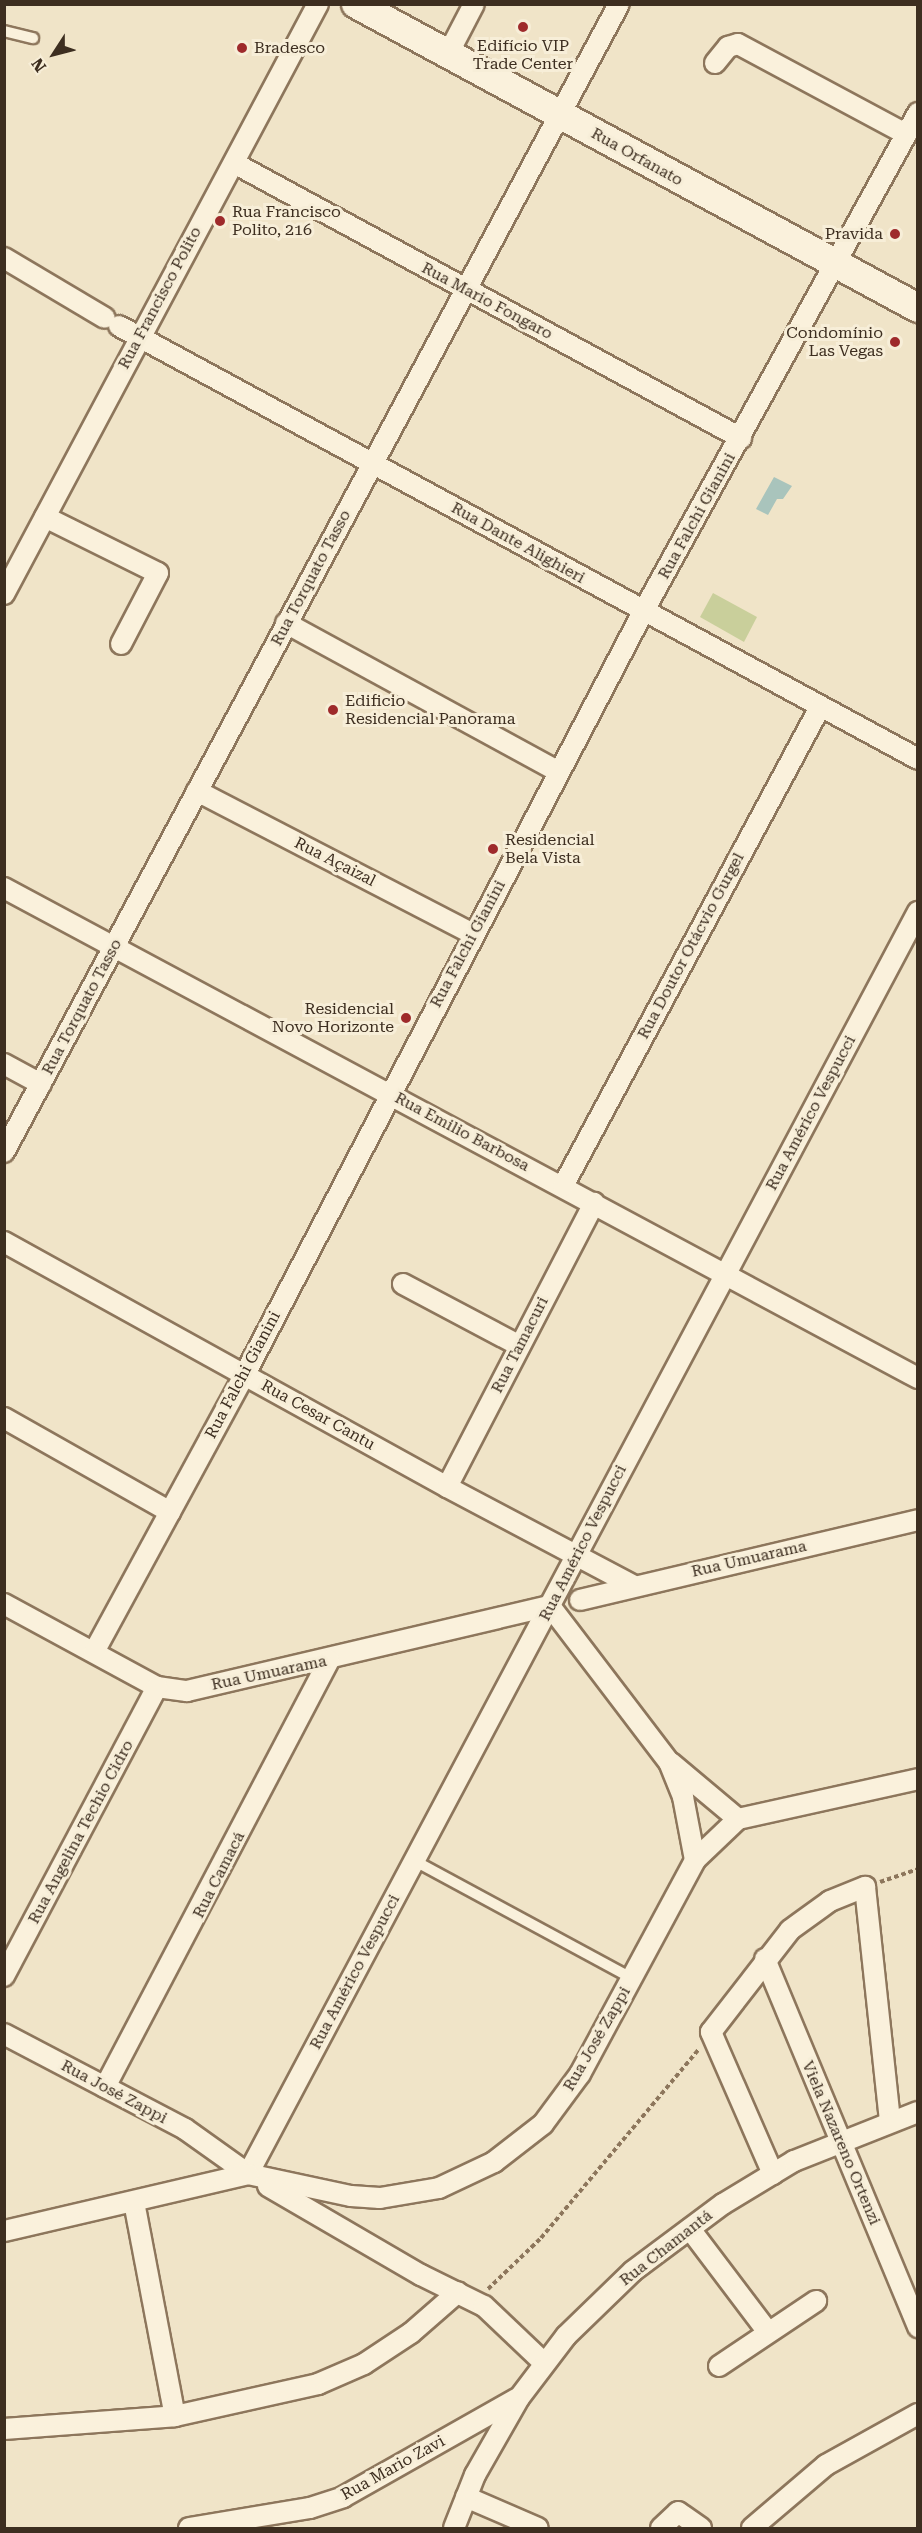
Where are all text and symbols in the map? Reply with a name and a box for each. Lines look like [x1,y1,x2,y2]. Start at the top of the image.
marker: Edifício VIP Trade Center [516,20,530,34]
north arrow [24,24,84,84]
place label: Edifício VIP Trade Center [473,36,573,74]
place label: Bradesco [254,38,325,58]
marker: Bradesco [235,41,249,55]
text: N [28,54,50,75]
street label: Rua Orfanato [588,124,686,190]
place label: Rua Francisco Polito, 216 [232,202,341,240]
marker: Rua Francisco Polito, 216 [213,214,227,228]
street label: Rua Francisco Polito [114,224,206,372]
place label: Pravida [825,224,883,244]
marker: Pravida [888,227,902,241]
street label: Rua Mario Fongaro [418,258,556,344]
place label: Condomínio Las Vegas [786,323,883,361]
marker: Condomínio Las Vegas [888,335,902,349]
street label: Rua Falchi Gianini [654,450,740,582]
street label: Rua Dante Alighieri [448,498,588,588]
street label: Rua Torquato Tasso [267,507,355,649]
place label: Edificio Residencial Panorama [345,691,515,729]
marker: Edificio Residencial Panorama [326,703,340,717]
place label: Residencial Bela Vista [505,830,594,868]
street label: Rua Açaizal [291,833,379,891]
marker: Residencial Bela Vista [486,842,500,856]
street label: Rua Doutor Otácvio Gurgel [634,850,748,1042]
street label: Rua Falchi Gianini [426,877,510,1011]
street label: Rua Torquato Tasso [38,936,126,1078]
place label: Residencial Novo Horizonte [272,999,394,1037]
marker: Residencial Novo Horizonte [399,1011,413,1025]
street label: Rua Américo Vespucci [762,1032,860,1194]
street label: Rua Emilio Barbosa [391,1088,533,1176]
street label: Rua Tamacuri [487,1294,553,1396]
street label: Rua Falchi Gianini [201,1308,285,1442]
street label: Rua Cesar Cantu [258,1376,378,1454]
street label: Rua Américo Vespucci [535,1462,631,1624]
street label: Rua Umuarama [690,1536,808,1582]
street label: Rua Umuarama [210,1651,328,1695]
street label: Rua Angelina Techio Cidro [24,1737,138,1927]
street label: Rua Camacá [189,1829,249,1921]
street label: Rua Américo Vespucci [306,1891,404,2053]
street label: Rua José Zappi [559,1983,635,2095]
street label: Rua José Zappi [58,2056,170,2128]
street label: Viela Nazareno Ortenzi [798,2058,884,2228]
street label: Rua Chamantá [616,2206,716,2290]
street label: Rua Mario Zavi [338,2432,448,2504]

